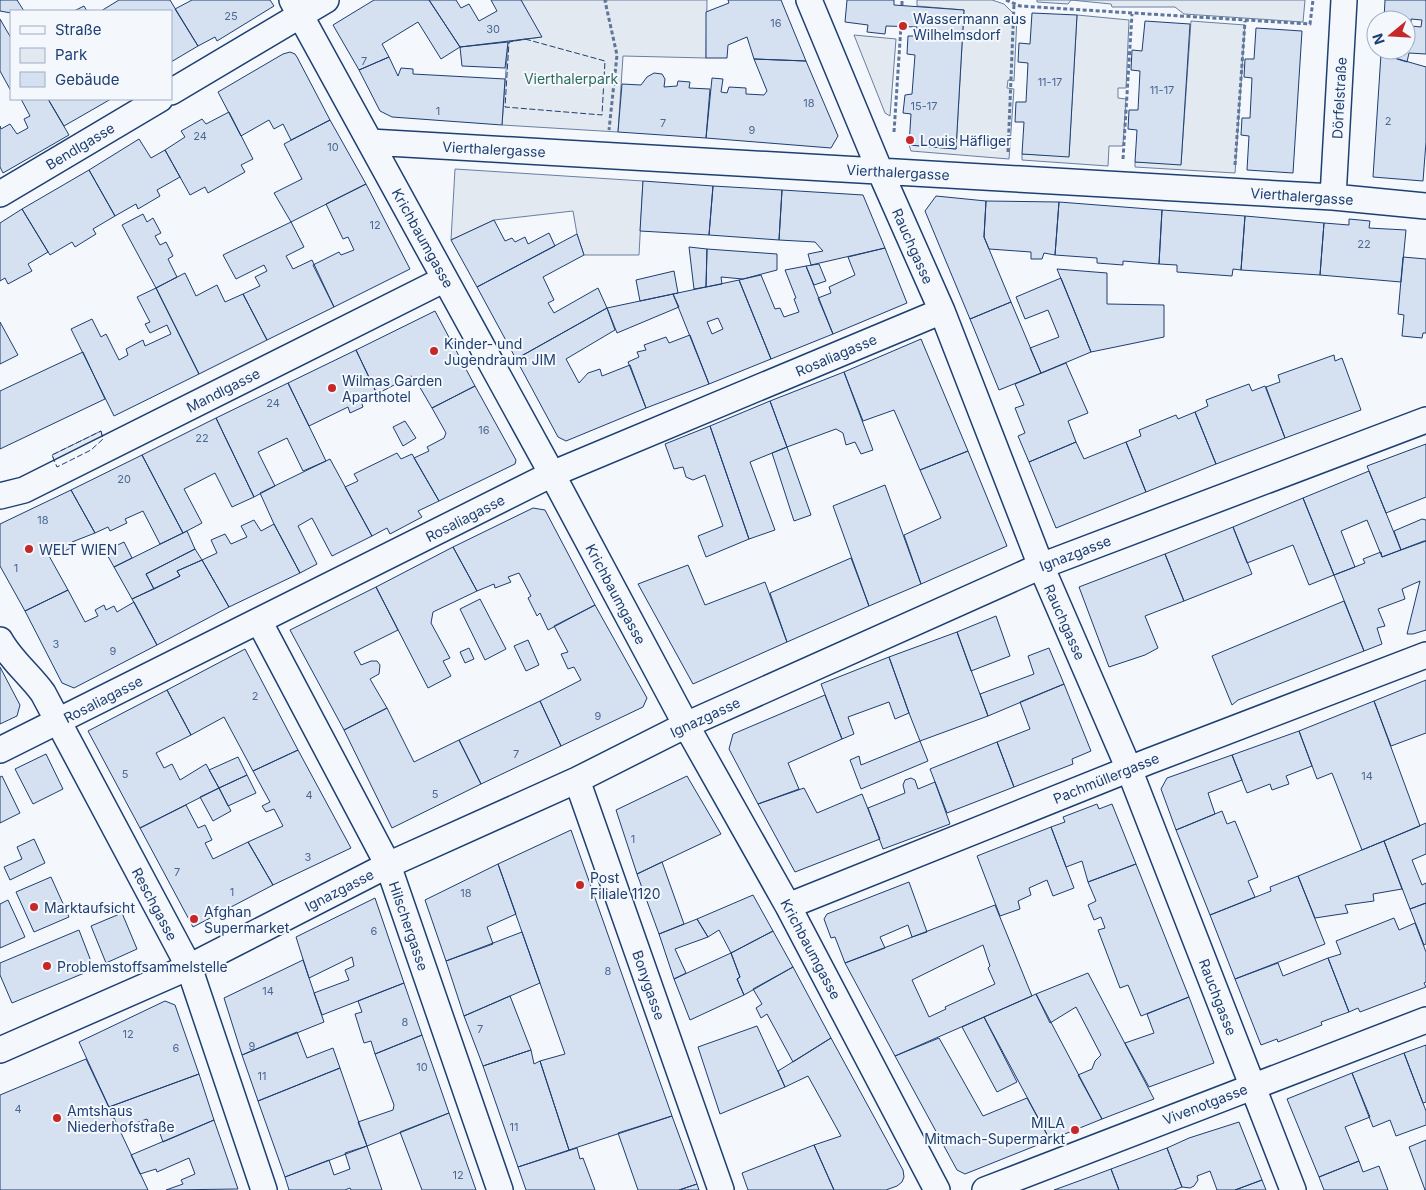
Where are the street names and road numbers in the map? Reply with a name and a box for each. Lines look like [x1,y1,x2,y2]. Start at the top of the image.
street label: Dörfelstraße [1328,57,1350,139]
street label: Bendlgasse [43,119,117,173]
street label: Vierthalergasse [442,138,546,160]
street label: Vierthalergasse [846,161,950,183]
street label: Vierthalergasse [1250,184,1354,208]
street label: Krichbaumgasse [389,185,457,291]
street label: Rauchgasse [889,206,937,286]
street label: Rosaliagasse [793,330,879,380]
street label: Mandlgasse [183,364,263,416]
street label: Rosaliagasse [423,491,507,545]
street label: Ignazgasse [1037,532,1113,574]
street label: Krichbaumgasse [582,541,650,647]
street label: Rauchgasse [1041,582,1089,662]
street label: Rosaliagasse [61,672,145,726]
street label: Ignazgasse [667,693,743,741]
street label: Pachmüllergasse [1050,749,1162,807]
street label: Reschgasse [129,865,181,943]
street label: Ignazgasse [302,865,376,915]
street label: Hilschergasse [386,879,432,973]
street label: Krichbaumgasse [777,896,845,1002]
street label: Bonygasse [629,948,669,1022]
street label: Rauchgasse [1196,956,1240,1038]
street label: Vivenotgasse [1160,1080,1250,1128]

